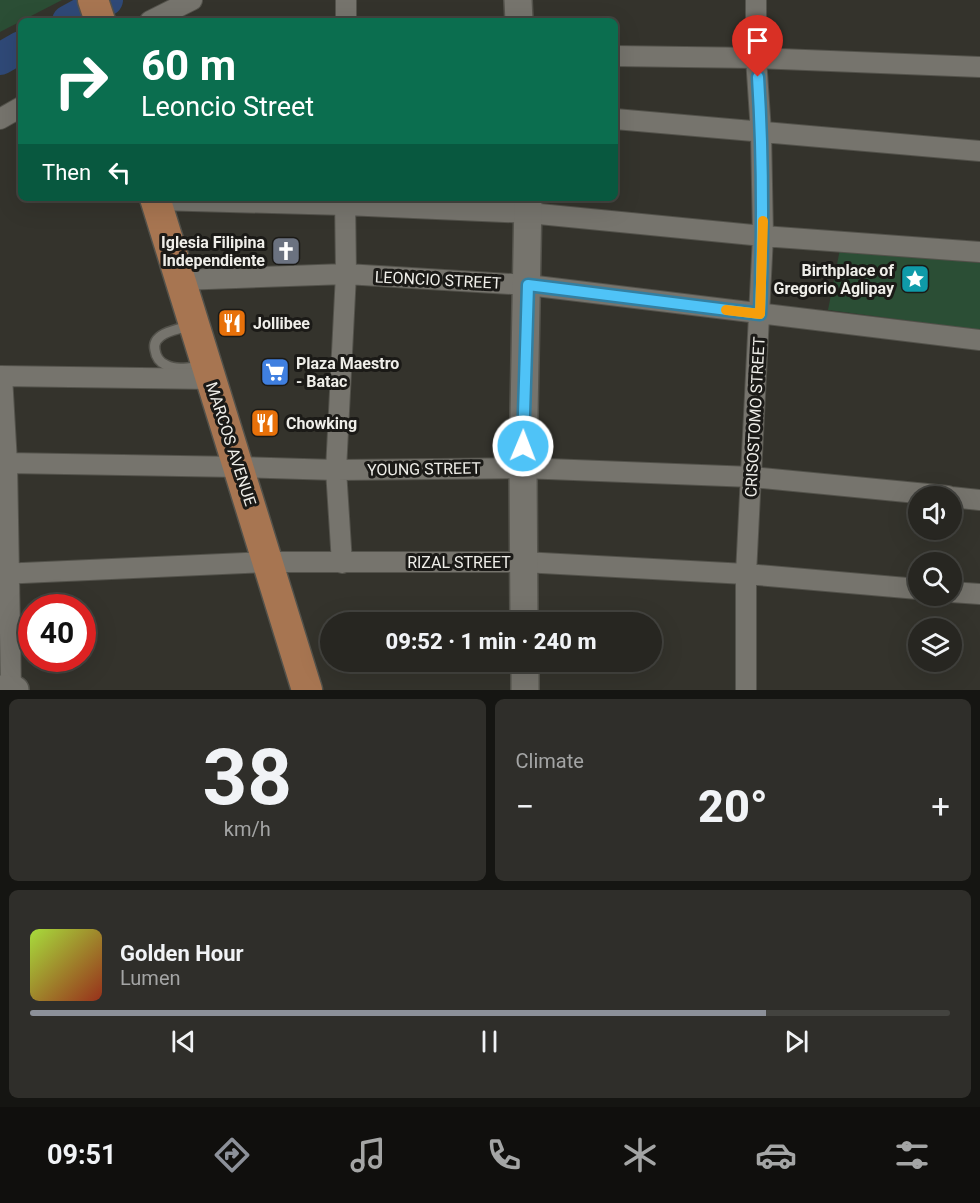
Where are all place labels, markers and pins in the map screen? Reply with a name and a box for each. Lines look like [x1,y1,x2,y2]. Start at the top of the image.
pin [732,15,783,77]
place label: Iglesia Filipina Independiente [161,233,265,270]
church icon: Iglesia Filipina Independiente [270,235,302,267]
place label: Birthplace of Gregorio Aglipay [774,261,895,298]
place icon: Birthplace of Gregorio Aglipay [899,263,931,295]
restaurant icon: Jollibee [216,307,248,339]
place label: Jollibee [253,314,310,333]
place label: Plaza Maestro - Batac [296,354,399,391]
supermarket icon: Plaza Maestro - Batac [259,356,291,388]
restaurant icon: Chowking [249,407,281,439]
place label: Chowking [286,414,357,433]

